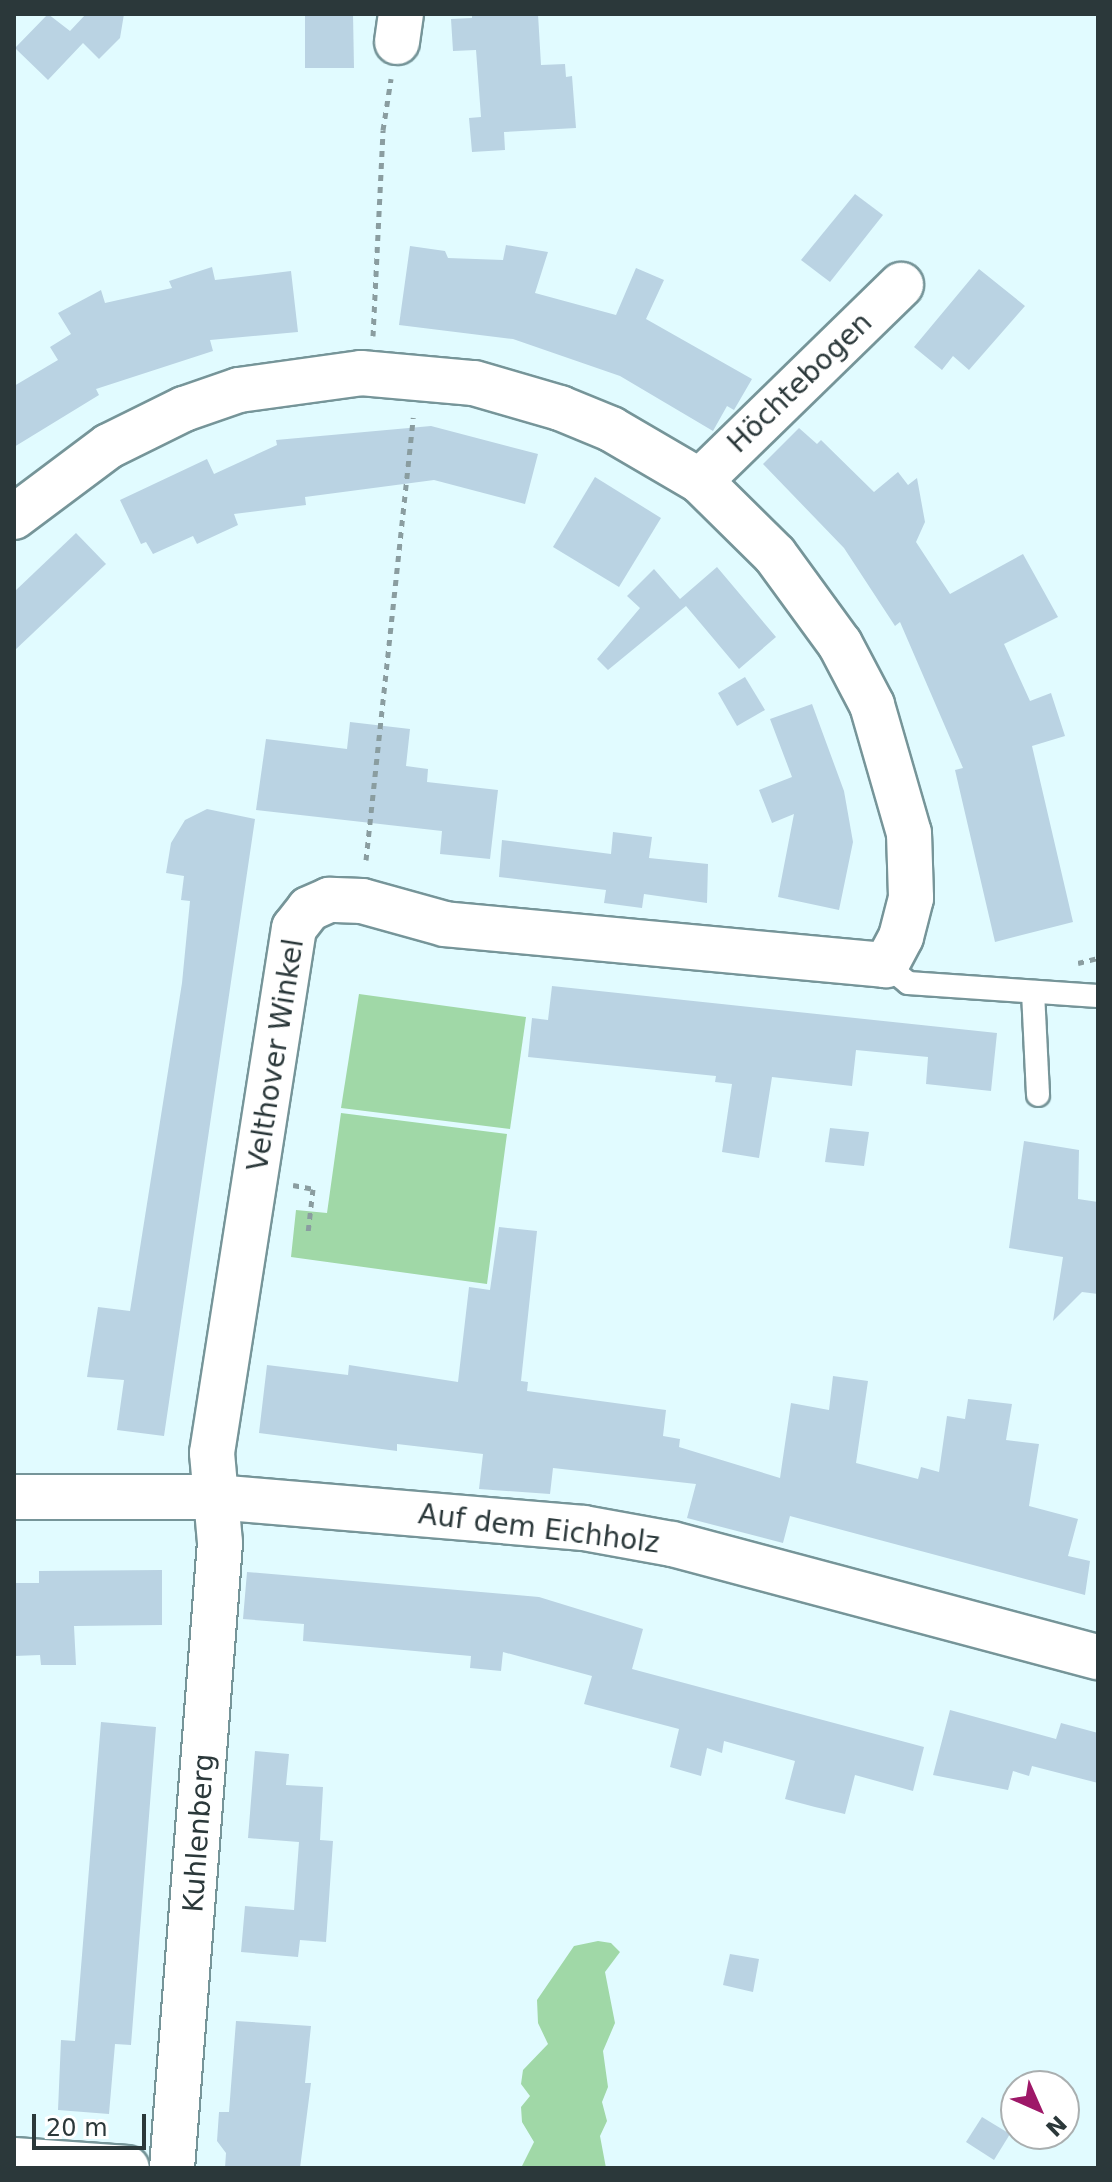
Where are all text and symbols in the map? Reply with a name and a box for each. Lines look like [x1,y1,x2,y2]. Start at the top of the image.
street label: Höchtebogen [721,306,879,460]
street label: Velthover Winkel [241,936,311,1174]
street label: Auf dem Eichholz [416,1498,662,1560]
street label: Kuhlenberg [177,1753,221,1913]
north arrow [1000,2070,1080,2150]
scale bar [36,2098,150,2148]
text: N [1041,2111,1071,2141]
text: 20 m [46,2114,108,2142]

